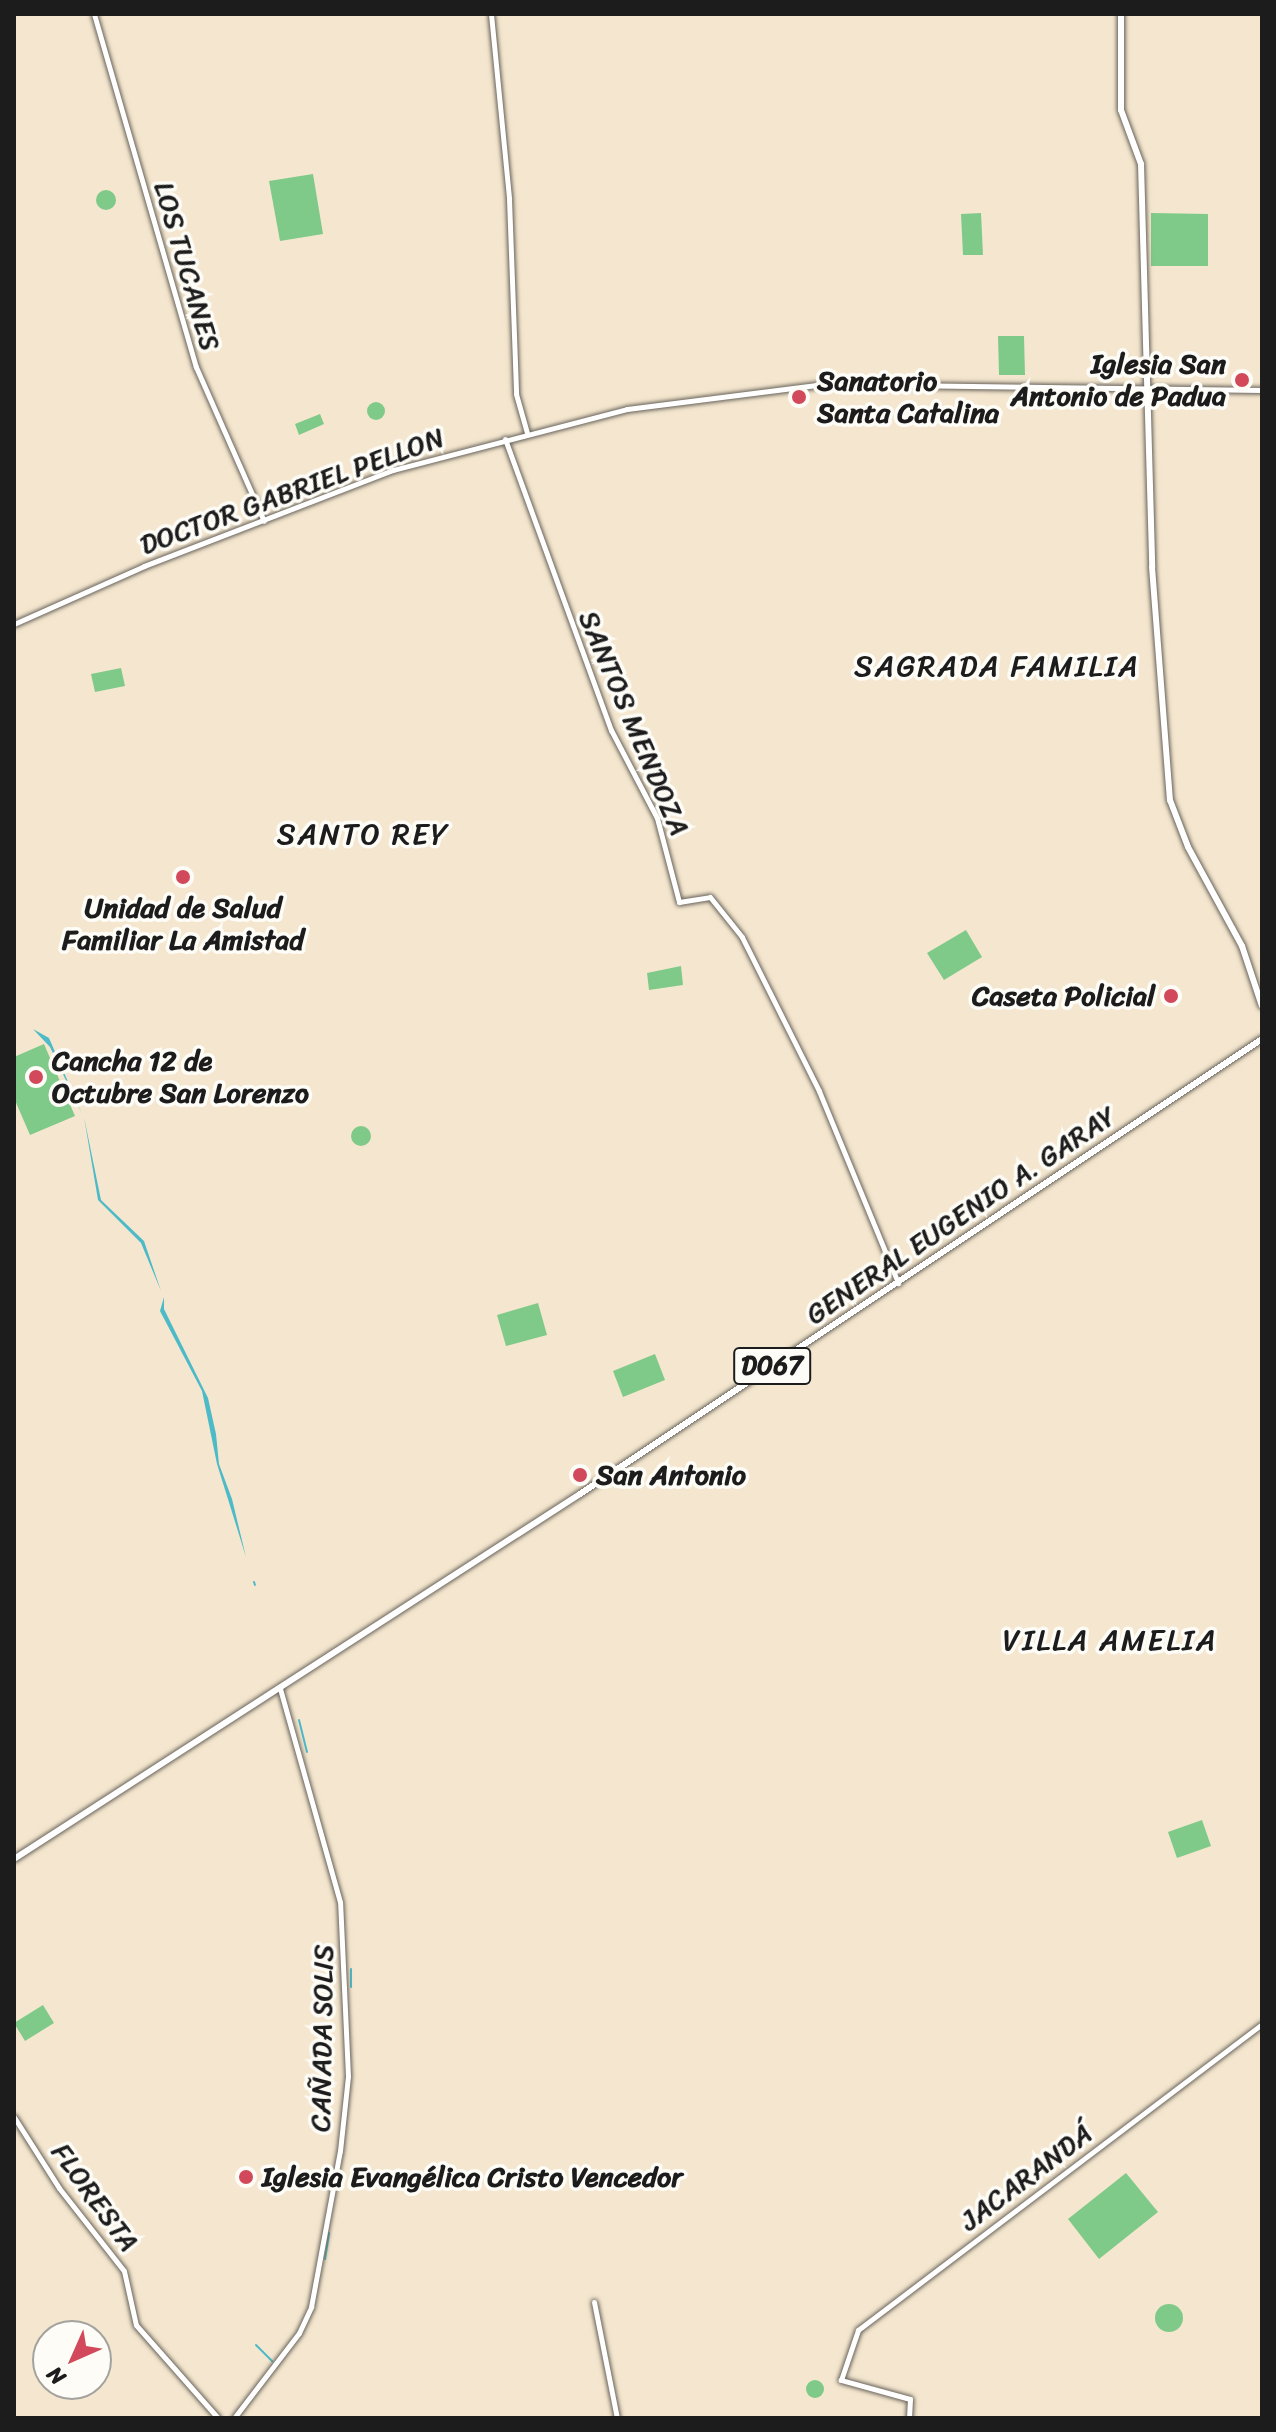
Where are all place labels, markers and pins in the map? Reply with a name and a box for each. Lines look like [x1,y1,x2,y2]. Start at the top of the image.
place label: Iglesia San Antonio de Padua [1011,347,1226,413]
place label: Sanatorio Santa Catalina [817,364,1000,430]
marker: Iglesia San Antonio de Padua [1233,371,1251,389]
marker: Sanatorio Santa Catalina [788,386,810,408]
marker: Unidad de Salud Familiar La Amistad [172,866,194,888]
place label: Unidad de Salud Familiar La Amistad [62,891,304,957]
place label: Caseta Policial [972,979,1155,1013]
marker: Caseta Policial [1162,987,1180,1005]
place label: Cancha 12 de Octubre San Lorenzo [52,1044,309,1110]
marker: Cancha 12 de Octubre San Lorenzo [27,1068,45,1086]
place label: San Antonio [596,1458,747,1492]
marker: San Antonio [571,1466,589,1484]
place label: Iglesia Evangélica Cristo Vencedor [262,2160,682,2194]
marker: Iglesia Evangélica Cristo Vencedor [237,2168,255,2186]

